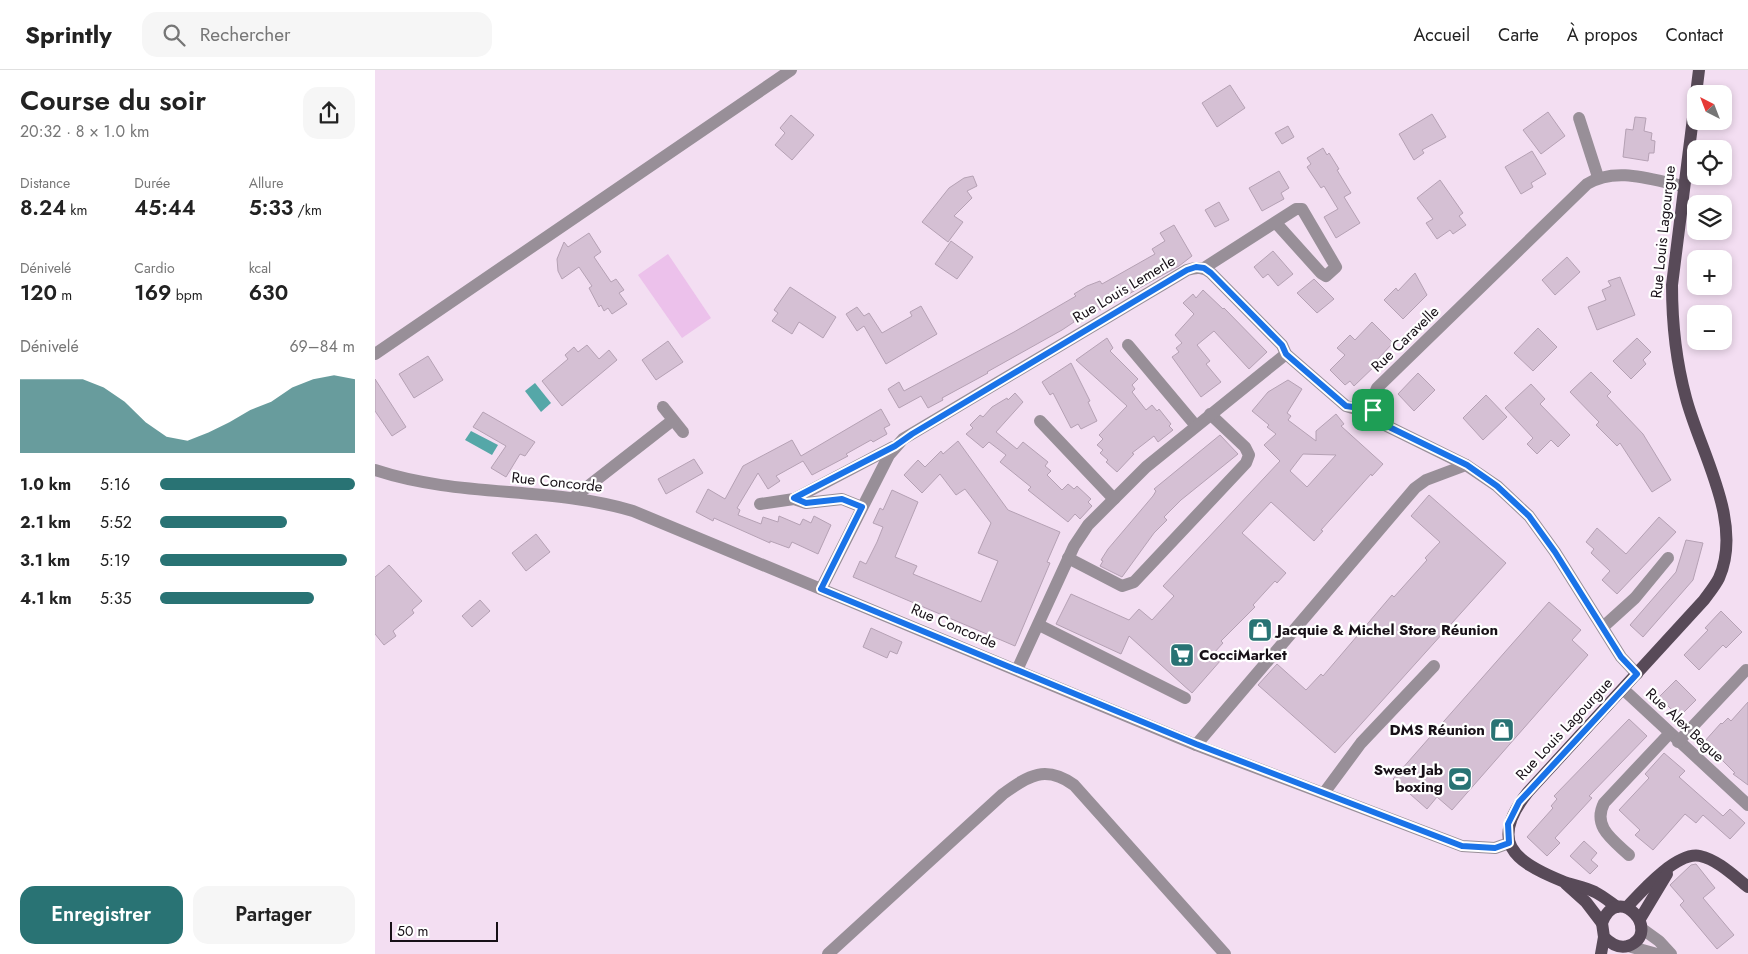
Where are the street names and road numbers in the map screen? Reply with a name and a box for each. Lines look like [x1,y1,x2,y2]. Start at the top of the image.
street label: Rue Louis Lagourgue [1645,164,1681,299]
street label: Rue Louis Lemerle [1069,250,1180,328]
street label: Rue Caravelle [1366,301,1444,377]
street label: Rue Concorde [510,466,604,498]
street label: Rue Concorde [908,598,1001,654]
street label: Rue Louis Lagourgue [1510,673,1618,785]
street label: Rue Alex Begue [1641,683,1729,767]

